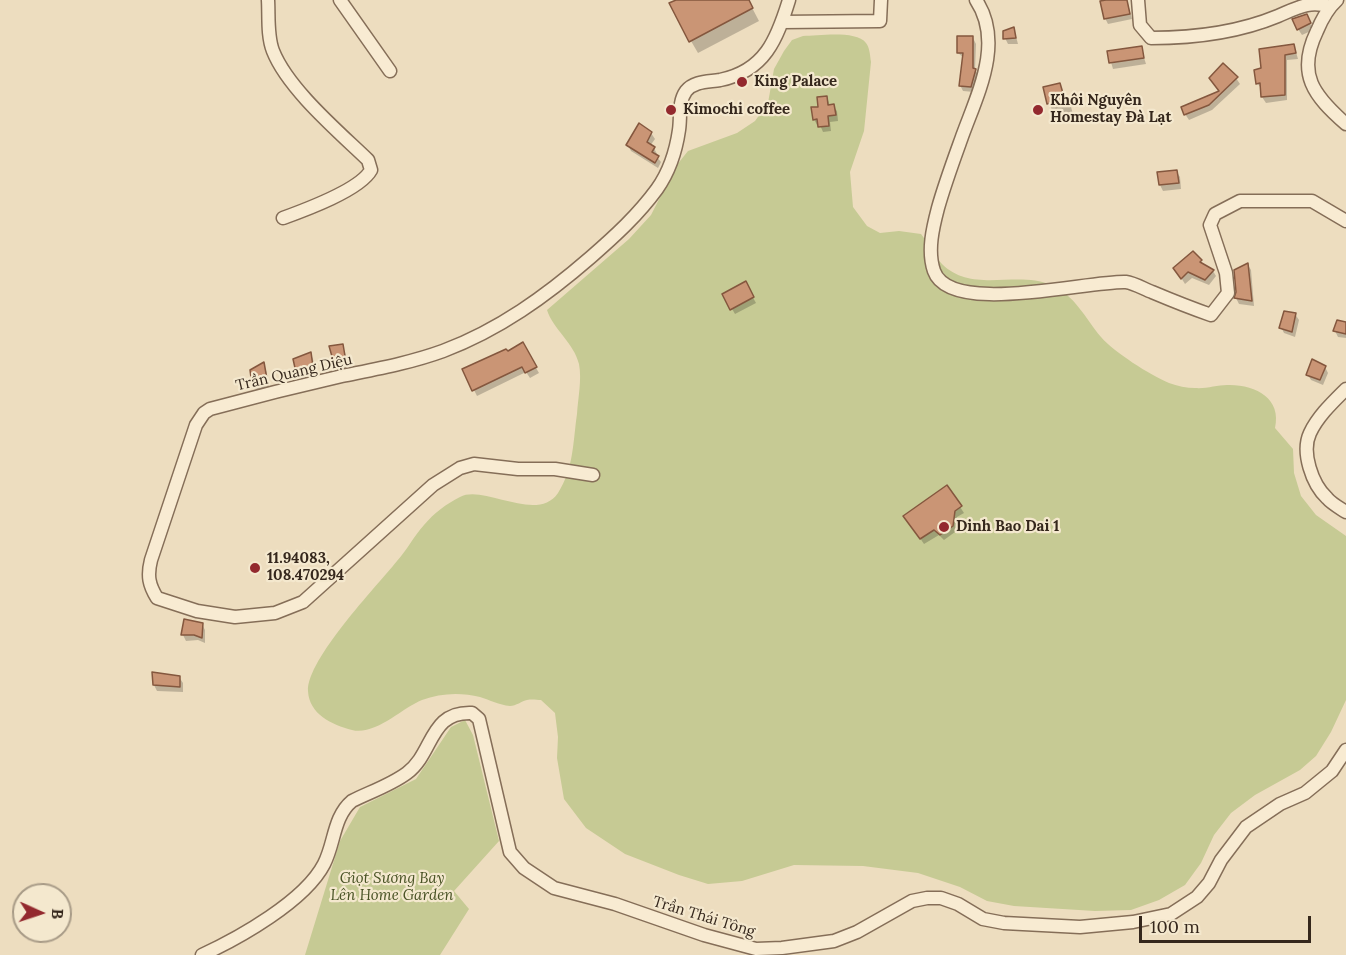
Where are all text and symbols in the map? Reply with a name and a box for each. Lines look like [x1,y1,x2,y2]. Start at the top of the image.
place label: King Palace [754,73,837,91]
marker: King Palace [735,75,749,89]
place label: Khôi Nguyên Homestay Đà Lạt [1050,92,1172,127]
place label: Kimochi coffee [683,101,790,119]
marker: Kimochi coffee [664,103,678,117]
marker: Khôi Nguyên Homestay Đà Lạt [1031,103,1045,117]
street label: Trần Quang Diệu [234,351,354,395]
place label: Dinh Bao Dai 1 [956,518,1059,536]
marker: Dinh Bao Dai 1 [937,520,951,534]
place label: 11.94083, 108.470294 [267,550,344,585]
marker: 11.94083, 108.470294 [248,561,262,575]
park label: Giọt Sương Bay Lên Home Garden [330,870,454,905]
north arrow [12,883,72,943]
street label: Trần Thái Tông [651,893,757,941]
scale bar [1142,904,1314,942]
text: B [48,908,68,920]
text: 100 m [1150,915,1200,938]

